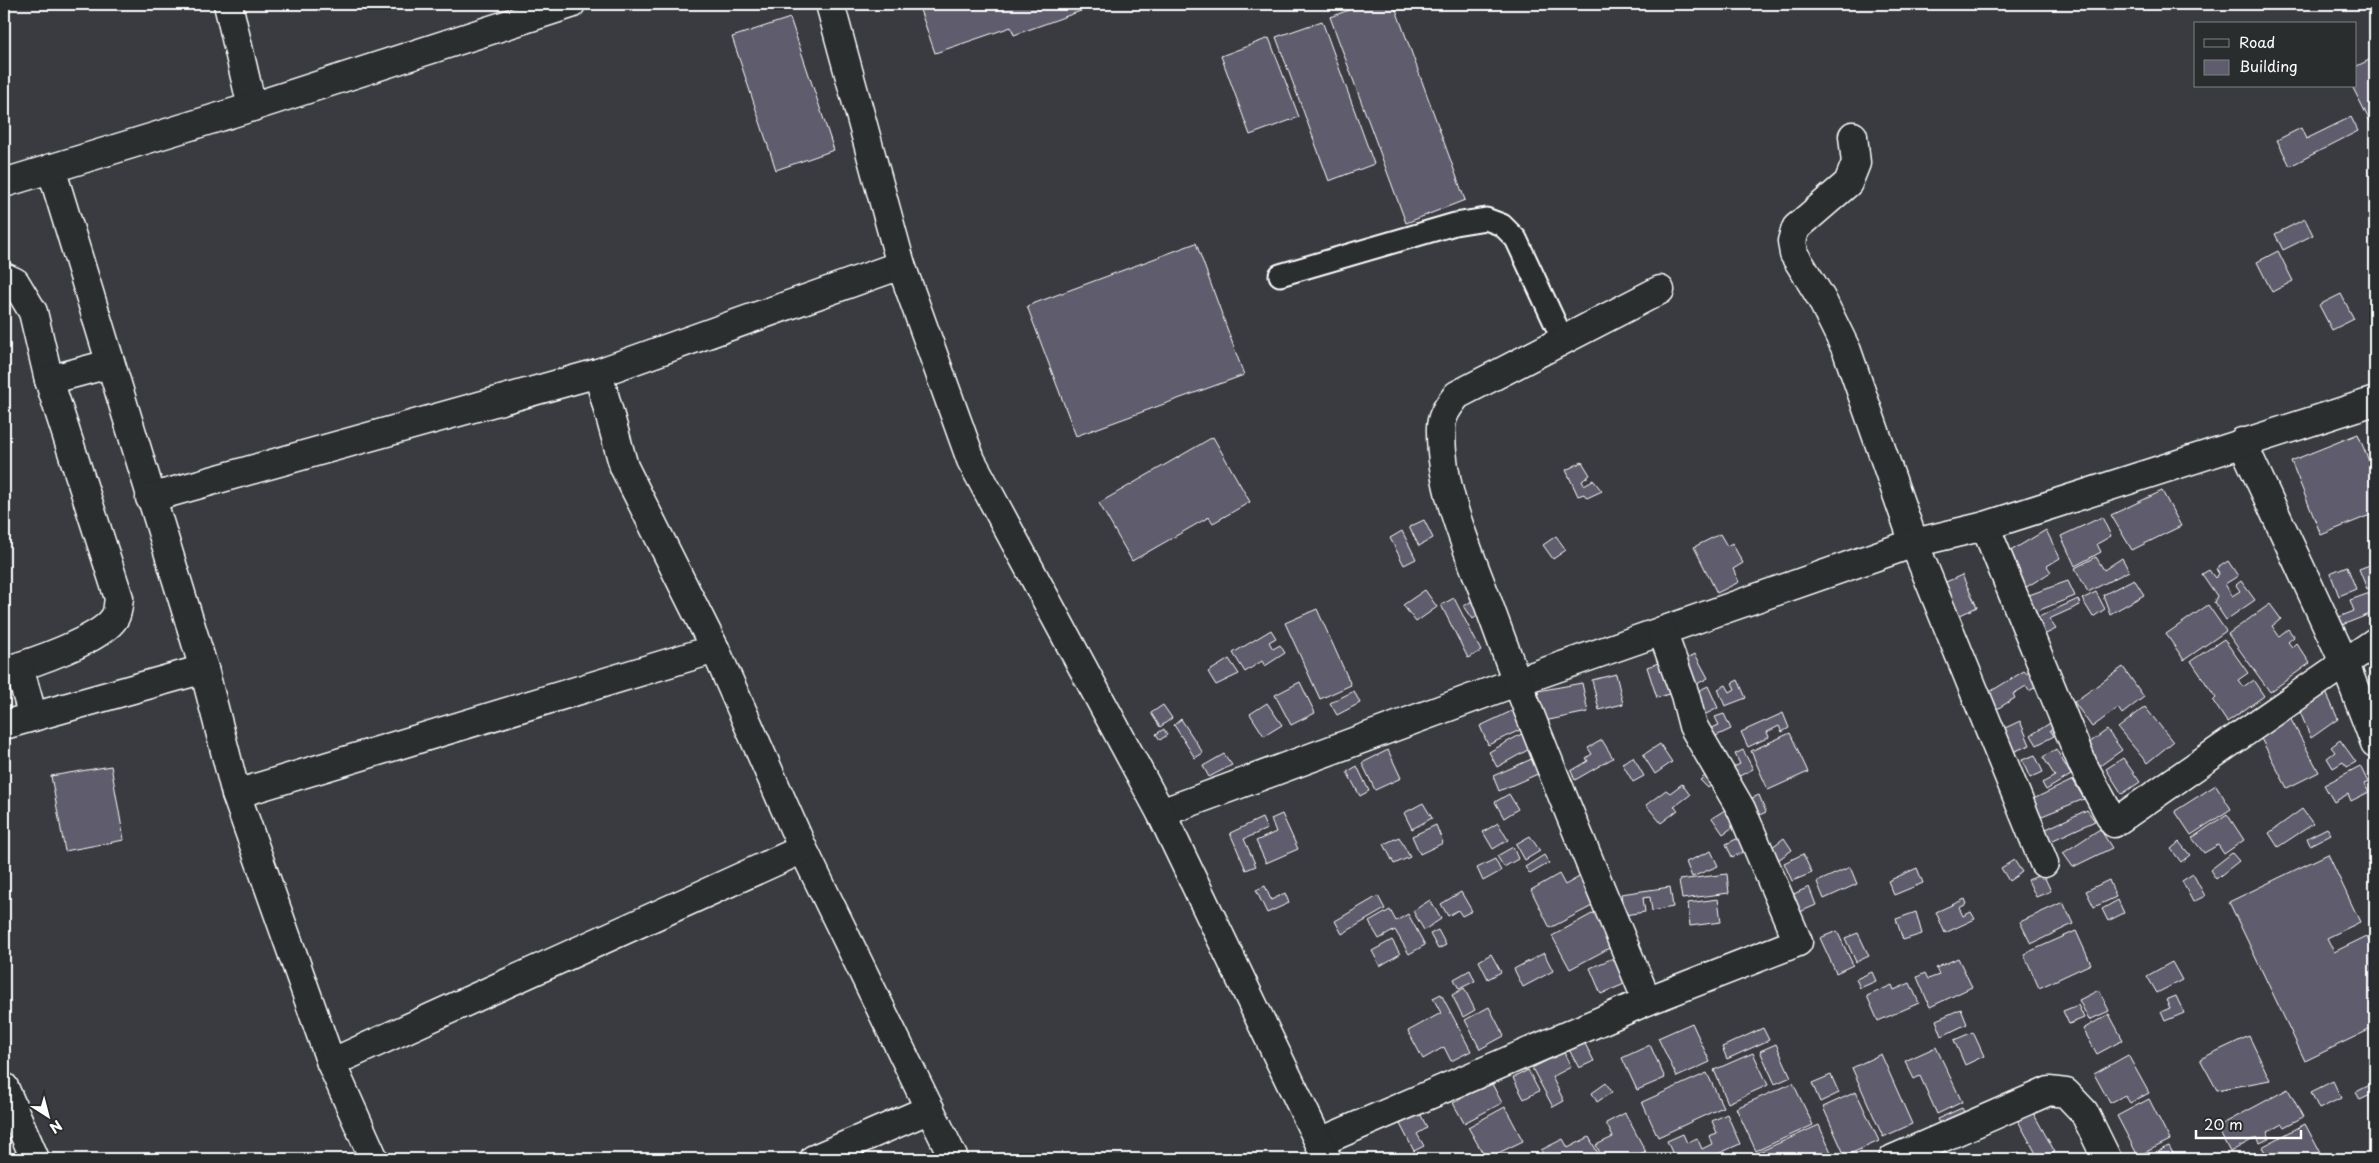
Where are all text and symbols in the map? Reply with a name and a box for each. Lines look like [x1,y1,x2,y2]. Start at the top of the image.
legend [2194,22,2356,88]
text: Road [2239,30,2275,53]
text: Building [2239,54,2298,77]
north arrow [22,1090,72,1140]
scale bar [2196,1108,2302,1140]
text: 20 m [2204,1112,2243,1135]
text: N [45,1115,67,1139]

